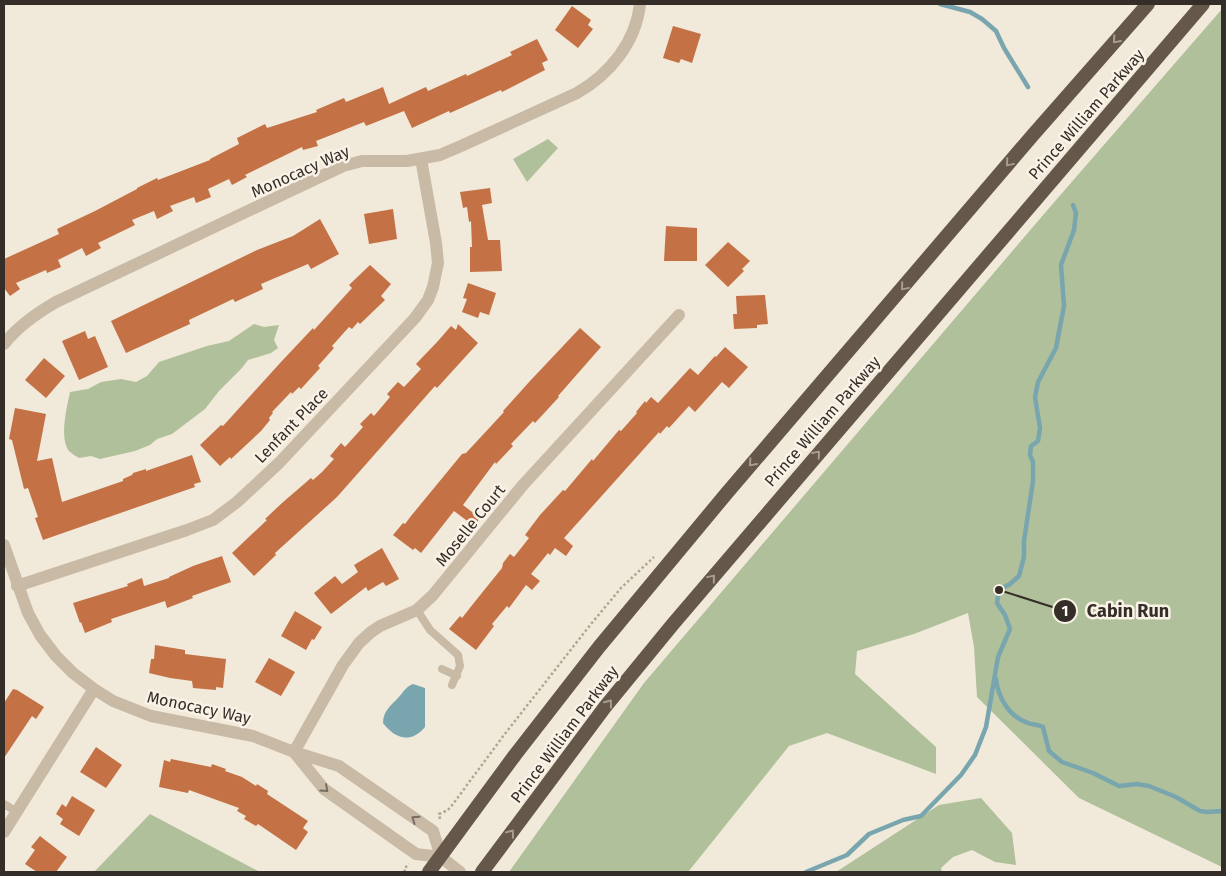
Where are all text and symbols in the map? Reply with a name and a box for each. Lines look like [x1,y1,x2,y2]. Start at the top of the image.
one-way arrow [1113,35,1122,44]
street label: Prince William Parkway [1025,45,1148,183]
street label: Monocacy Way [248,141,352,202]
one-way arrow [1007,157,1015,166]
one-way arrow [900,281,909,290]
street label: Prince William Parkway [761,352,884,490]
street label: Lenfant Place [251,384,332,467]
one-way arrow [811,451,820,460]
one-way arrow [750,457,758,466]
street label: Moselle Court [432,481,509,570]
one-way arrow [706,574,715,583]
callout: Cabin Run [1052,594,1179,627]
text: Cabin Run [1087,600,1169,622]
text: 1 [1062,602,1068,620]
street label: Prince William Parkway [507,662,622,807]
street label: Monocacy Way [145,687,253,728]
one-way arrow [603,700,611,709]
one-way arrow [320,783,329,792]
one-way arrow [411,816,421,825]
one-way arrow [505,829,514,839]

